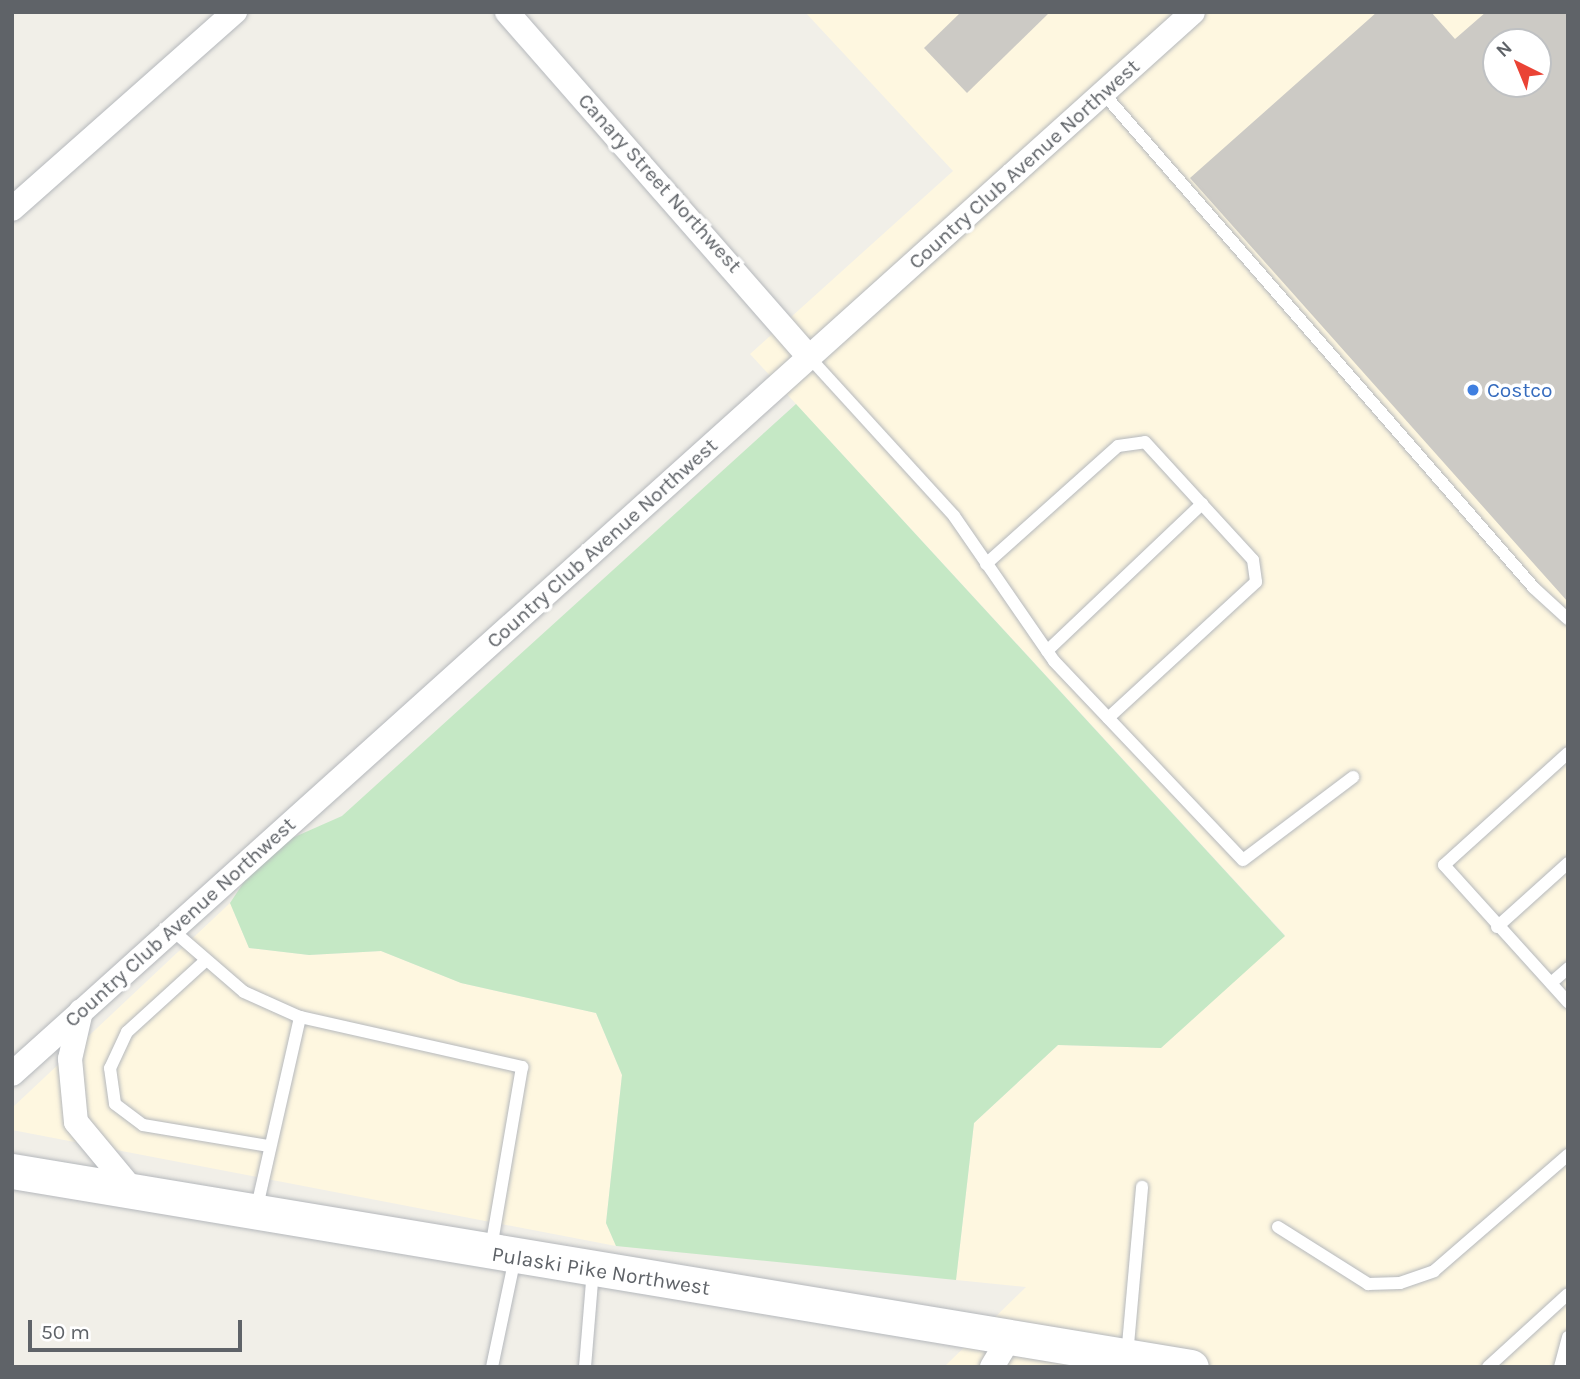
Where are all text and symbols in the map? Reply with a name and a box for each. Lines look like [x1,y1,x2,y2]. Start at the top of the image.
north arrow [1482,28,1552,98]
text: N [1492,36,1517,62]
street label: Country Club Avenue Northwest [903,54,1145,274]
street label: Canary Street Northwest [573,88,747,278]
place label: Costco [1487,377,1553,403]
marker: Costco [1465,382,1481,398]
street label: Country Club Avenue Northwest [481,433,723,653]
street label: Country Club Avenue Northwest [59,812,301,1032]
street label: Pulaski Pike Northwest [490,1241,712,1301]
scale bar [32,1306,245,1350]
text: 50 m [41,1320,90,1344]

